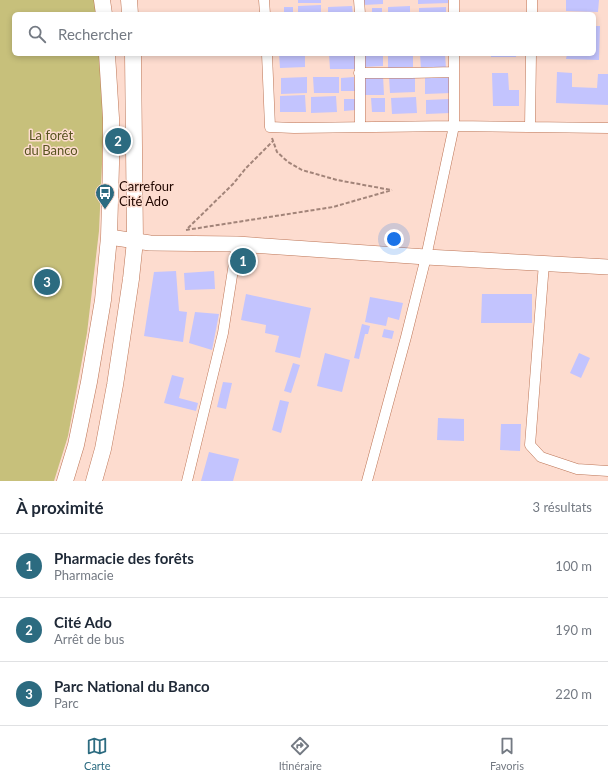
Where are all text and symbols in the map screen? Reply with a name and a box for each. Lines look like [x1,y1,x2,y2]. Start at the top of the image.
search box [12,12,596,56]
icon: search [26,23,48,45]
text: Rechercher [58,25,132,43]
pin: 2 [105,126,131,156]
park label: La forêt du Banco [24,127,78,158]
place label: Carrefour Cité Ado [119,178,174,209]
bus stop icon: Carrefour Cité Ado [94,182,116,210]
your location [384,229,404,249]
pin: 1 [230,246,256,276]
pin: 3 [34,267,60,297]
text: À proximité [16,497,104,518]
text: 3 résultats [533,499,592,515]
text: Pharmacie des forêts [54,549,194,567]
text: 1 [25,558,33,574]
text: 100 m [555,558,592,574]
text: Pharmacie [54,567,114,583]
text: Cité Ado [54,613,112,631]
text: 2 [25,622,33,638]
text: 190 m [555,622,592,638]
text: Arrêt de bus [54,631,124,647]
text: Parc National du Banco [54,677,210,695]
text: 3 [25,686,33,702]
text: 220 m [555,686,592,702]
text: Parc [54,695,79,711]
tab: Carte [84,735,111,772]
tab: Itinéraire [279,735,322,772]
tab: Favoris [490,735,524,772]

